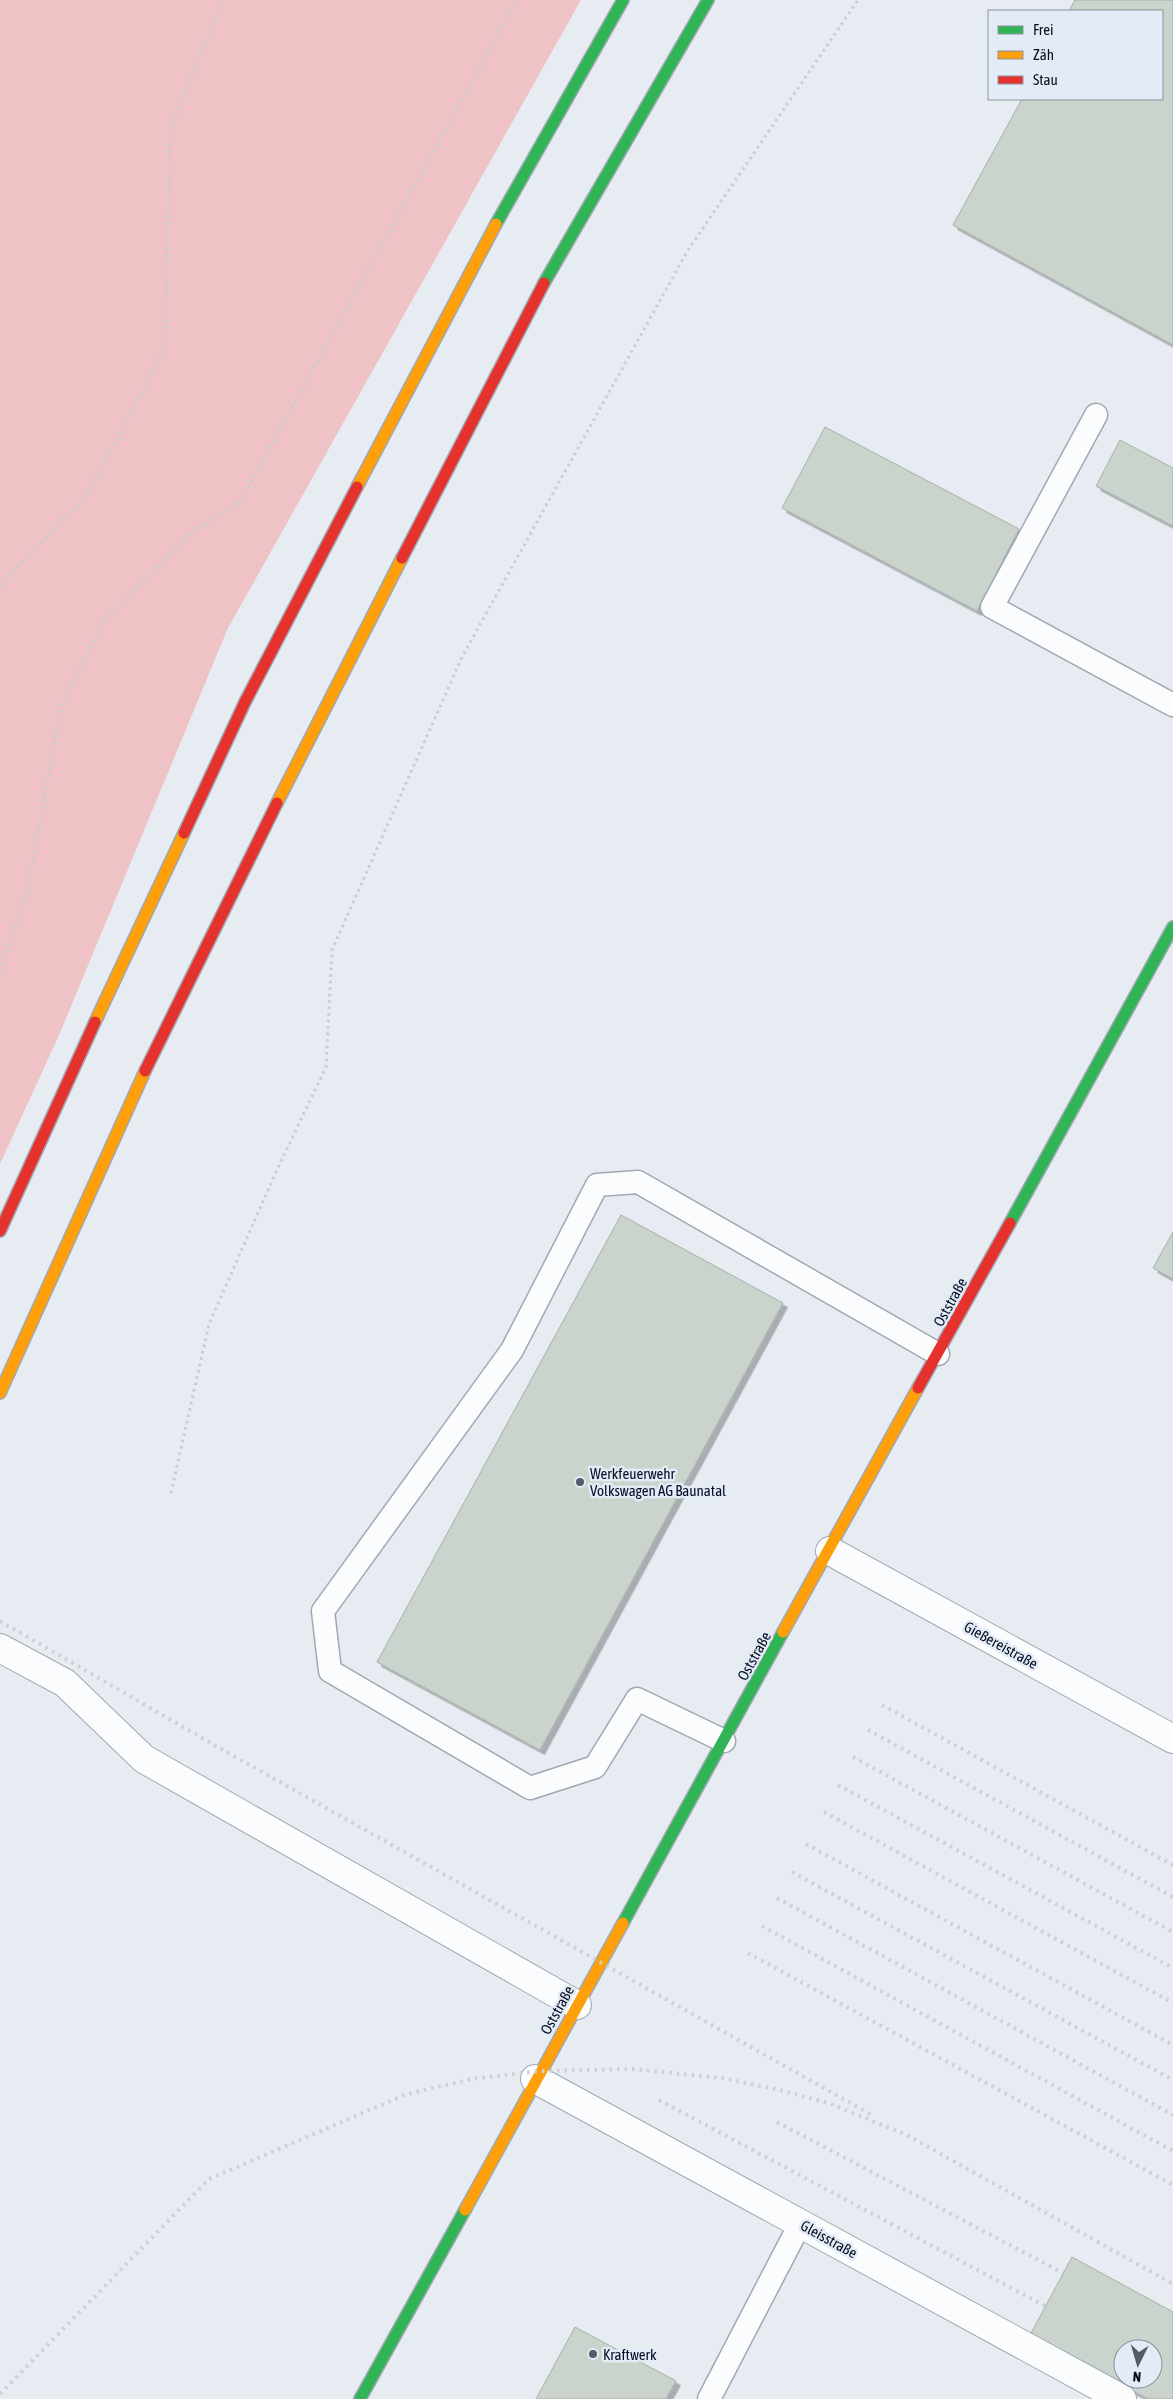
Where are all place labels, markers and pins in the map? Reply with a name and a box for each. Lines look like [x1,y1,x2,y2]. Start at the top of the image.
place label: Werkfeuerwehr Volkswagen AG Baunatal [590,1465,726,1499]
marker: Werkfeuerwehr Volkswagen AG Baunatal [574,1476,586,1488]
place label: Kraftwerk [603,2346,657,2363]
marker: Kraftwerk [587,2348,599,2360]

